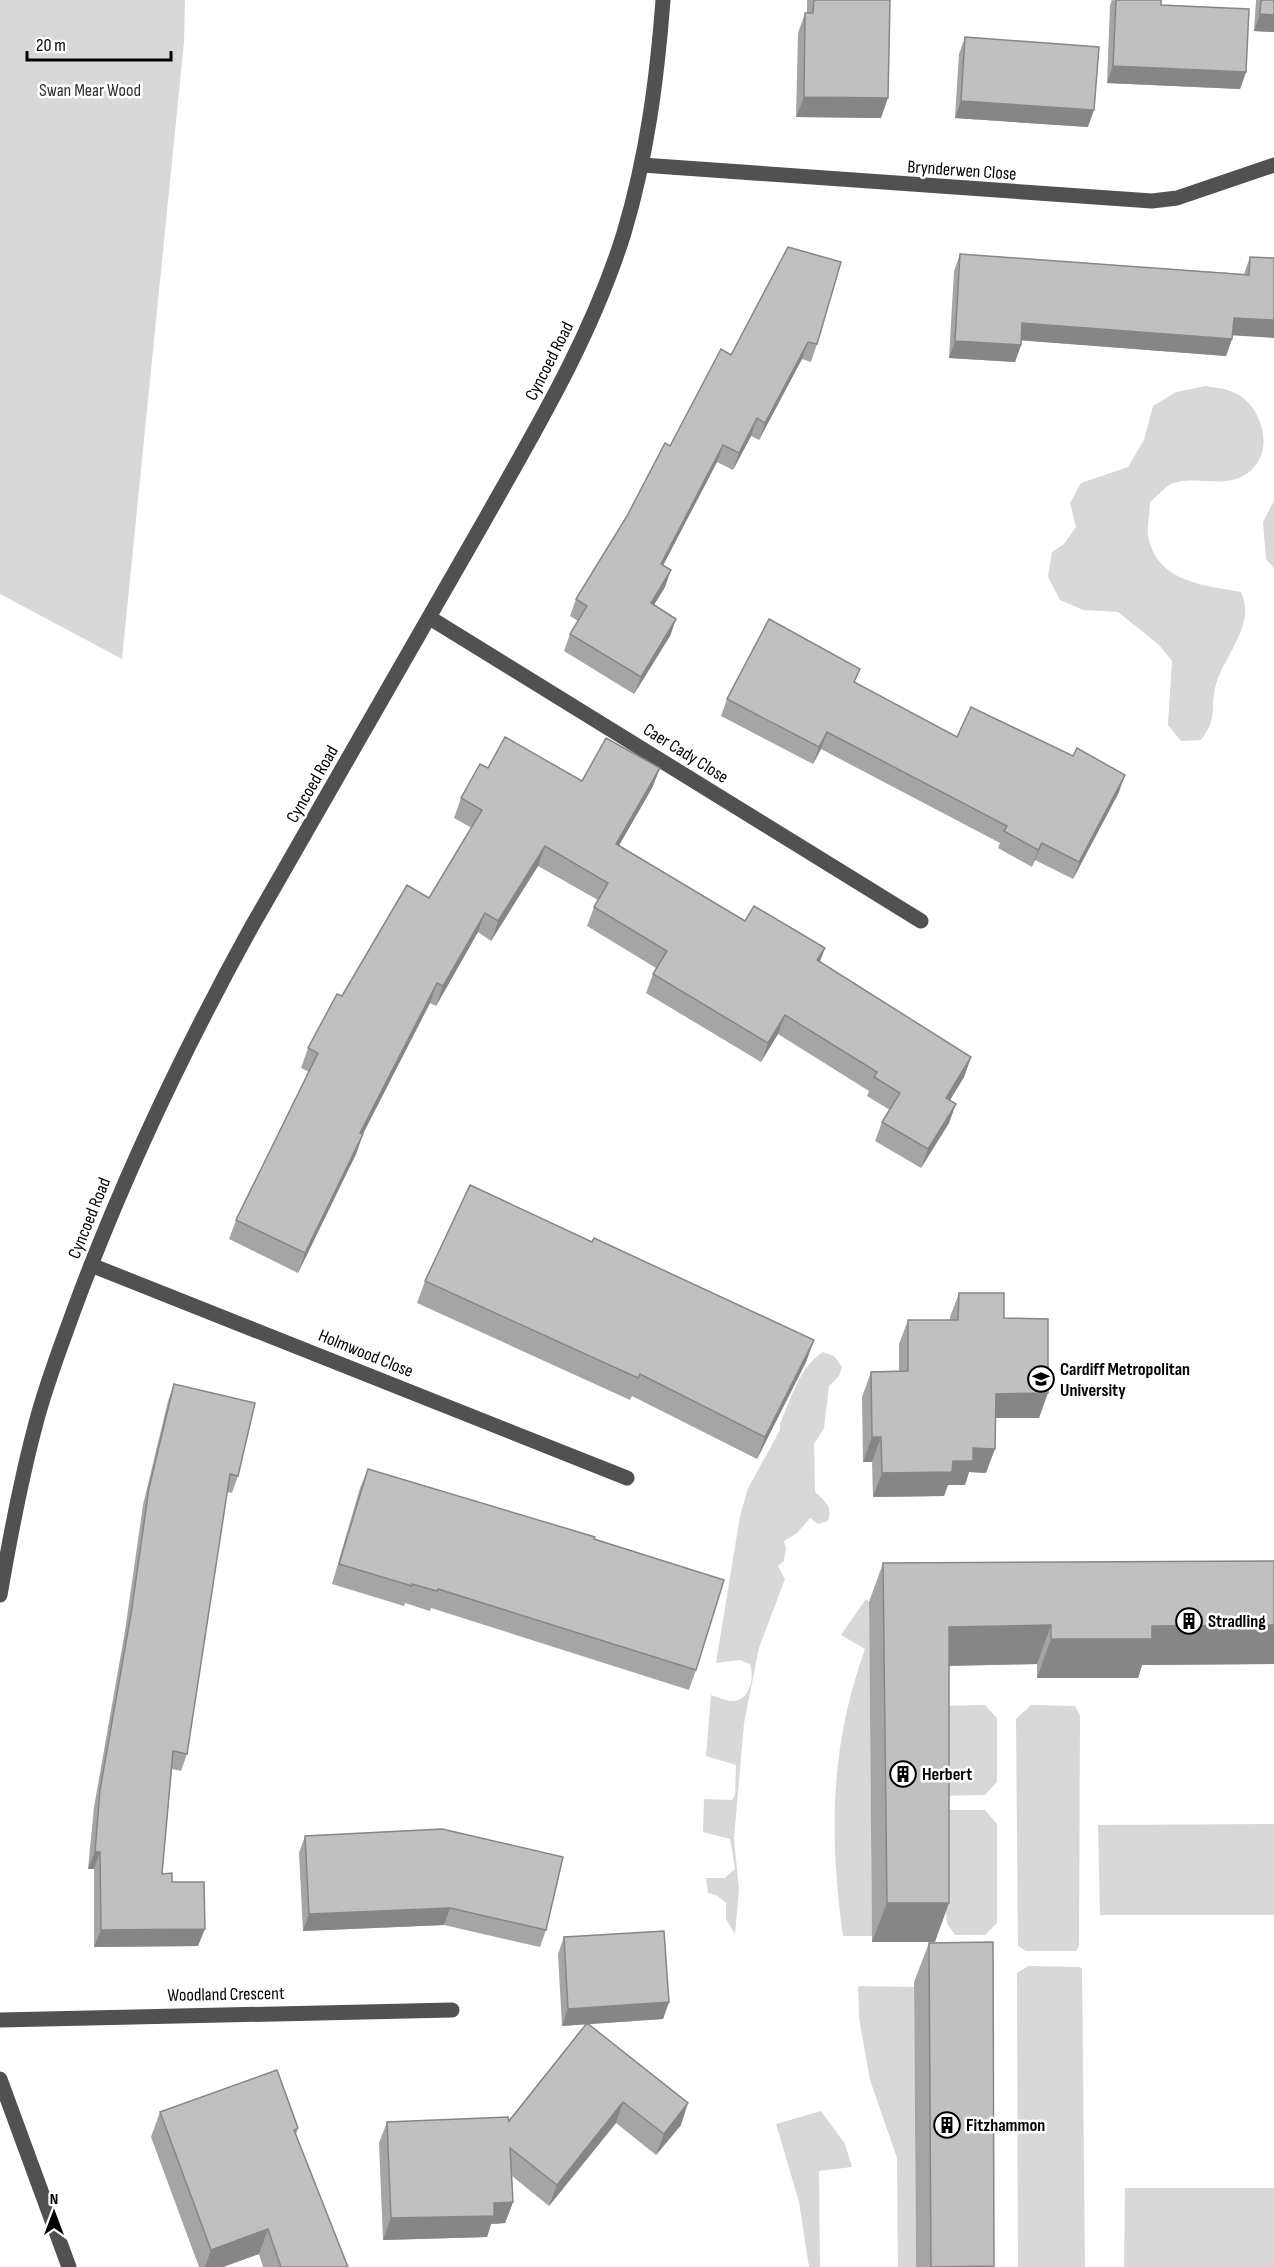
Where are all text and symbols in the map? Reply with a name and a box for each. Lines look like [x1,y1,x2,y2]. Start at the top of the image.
scale bar [27,24,171,62]
text: 20 m [36,35,66,56]
park label: Swan Mear Wood [39,80,141,101]
street label: Brynderwen Close [907,156,1017,185]
street label: Cyncoed Road [521,318,578,404]
street label: Caer Cady Close [639,719,732,788]
street label: Cyncoed Road [282,742,343,827]
street label: Cyncoed Road [64,1175,115,1262]
street label: Holmwood Close [315,1325,416,1382]
place label: Cardiff Metropolitan University [1060,1359,1190,1401]
school or university icon: Cardiff Metropolitan University [1026,1364,1056,1394]
building icon: Stradling [1174,1606,1204,1636]
place label: Stradling [1208,1611,1266,1632]
building icon: Herbert [888,1759,918,1789]
place label: Herbert [922,1764,972,1785]
street label: Woodland Crescent [167,1983,285,2006]
building icon: Fitzhammon [932,2110,962,2140]
place label: Fitzhammon [966,2115,1045,2136]
north arrow [24,2183,84,2243]
text: N [50,2190,58,2209]

